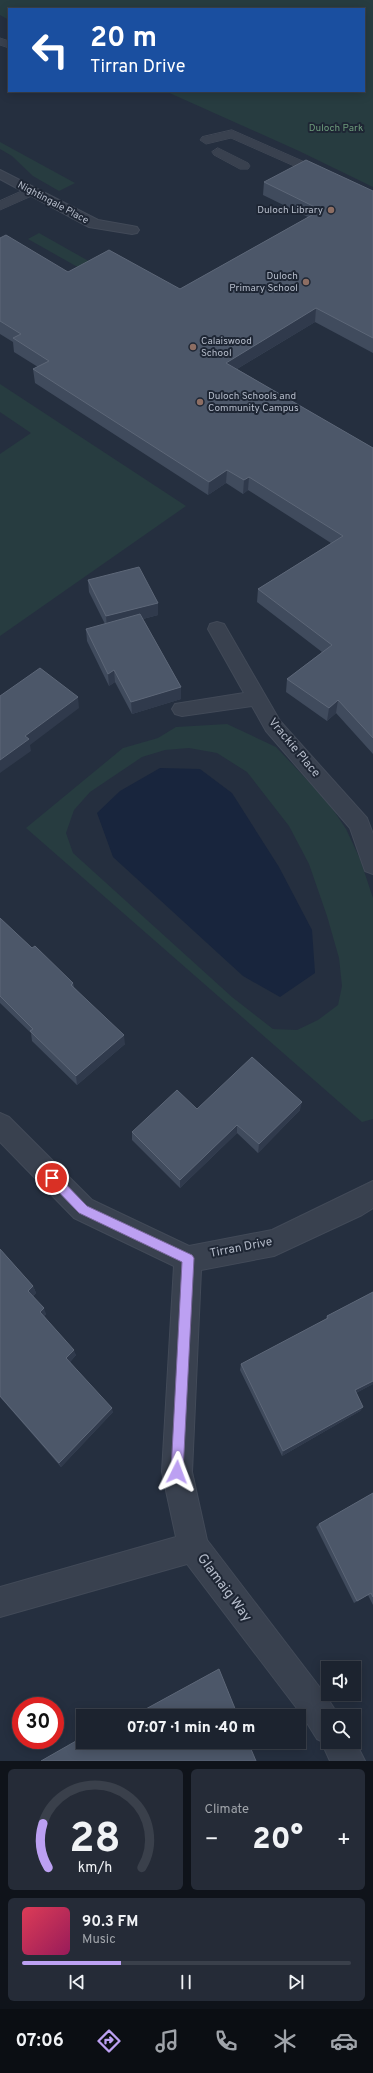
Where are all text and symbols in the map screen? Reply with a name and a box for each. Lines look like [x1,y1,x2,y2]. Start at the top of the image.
text: 20 m [90,21,157,57]
icon: left [24,24,76,76]
text: Tirran Drive [90,56,185,79]
park label: Duloch Park [309,122,363,135]
street label: Nightingale Place [15,179,91,227]
place label: Duloch Library [257,204,323,217]
marker: Duloch Library [326,205,336,215]
place label: Duloch Primary School [229,270,298,295]
marker: Duloch Primary School [301,277,311,287]
place label: Calaiswood School [201,335,252,360]
marker: Calaiswood School [188,342,198,352]
place label: Duloch Schools and Community Campus [208,390,299,415]
marker: Duloch Schools and Community Campus [195,397,205,407]
street label: Vrackie Place [264,715,324,781]
pin [35,1161,69,1195]
icon: arrive [41,1167,63,1189]
street label: Tirran Drive [208,1234,274,1262]
position arrow [156,1451,198,1493]
street label: Glamaig Way [193,1551,255,1625]
map controls [321,1661,361,1749]
button: sound [321,1661,361,1701]
speed limit sign: 30 [12,1697,64,1749]
button: search [321,1709,361,1749]
text: 07:07 · 1 min · 40 m [127,1719,255,1738]
text: Climate [205,1802,249,1818]
text: 28 [69,1813,121,1866]
text: 20° [252,1822,303,1859]
text: − [205,1827,219,1854]
text: + [337,1827,351,1854]
text: km/h [78,1858,113,1876]
text: 90.3 FM [82,1913,138,1932]
text: Music [82,1932,116,1948]
icon: previous [66,1971,88,1993]
icon: pause [175,1971,197,1993]
icon: next [285,1971,307,1993]
icon: directions [95,2027,123,2055]
icon: music [153,2027,181,2055]
icon: phone [212,2027,240,2055]
icon: climate [271,2027,299,2055]
icon: car [330,2027,358,2055]
text: 07:06 [15,2030,64,2053]

